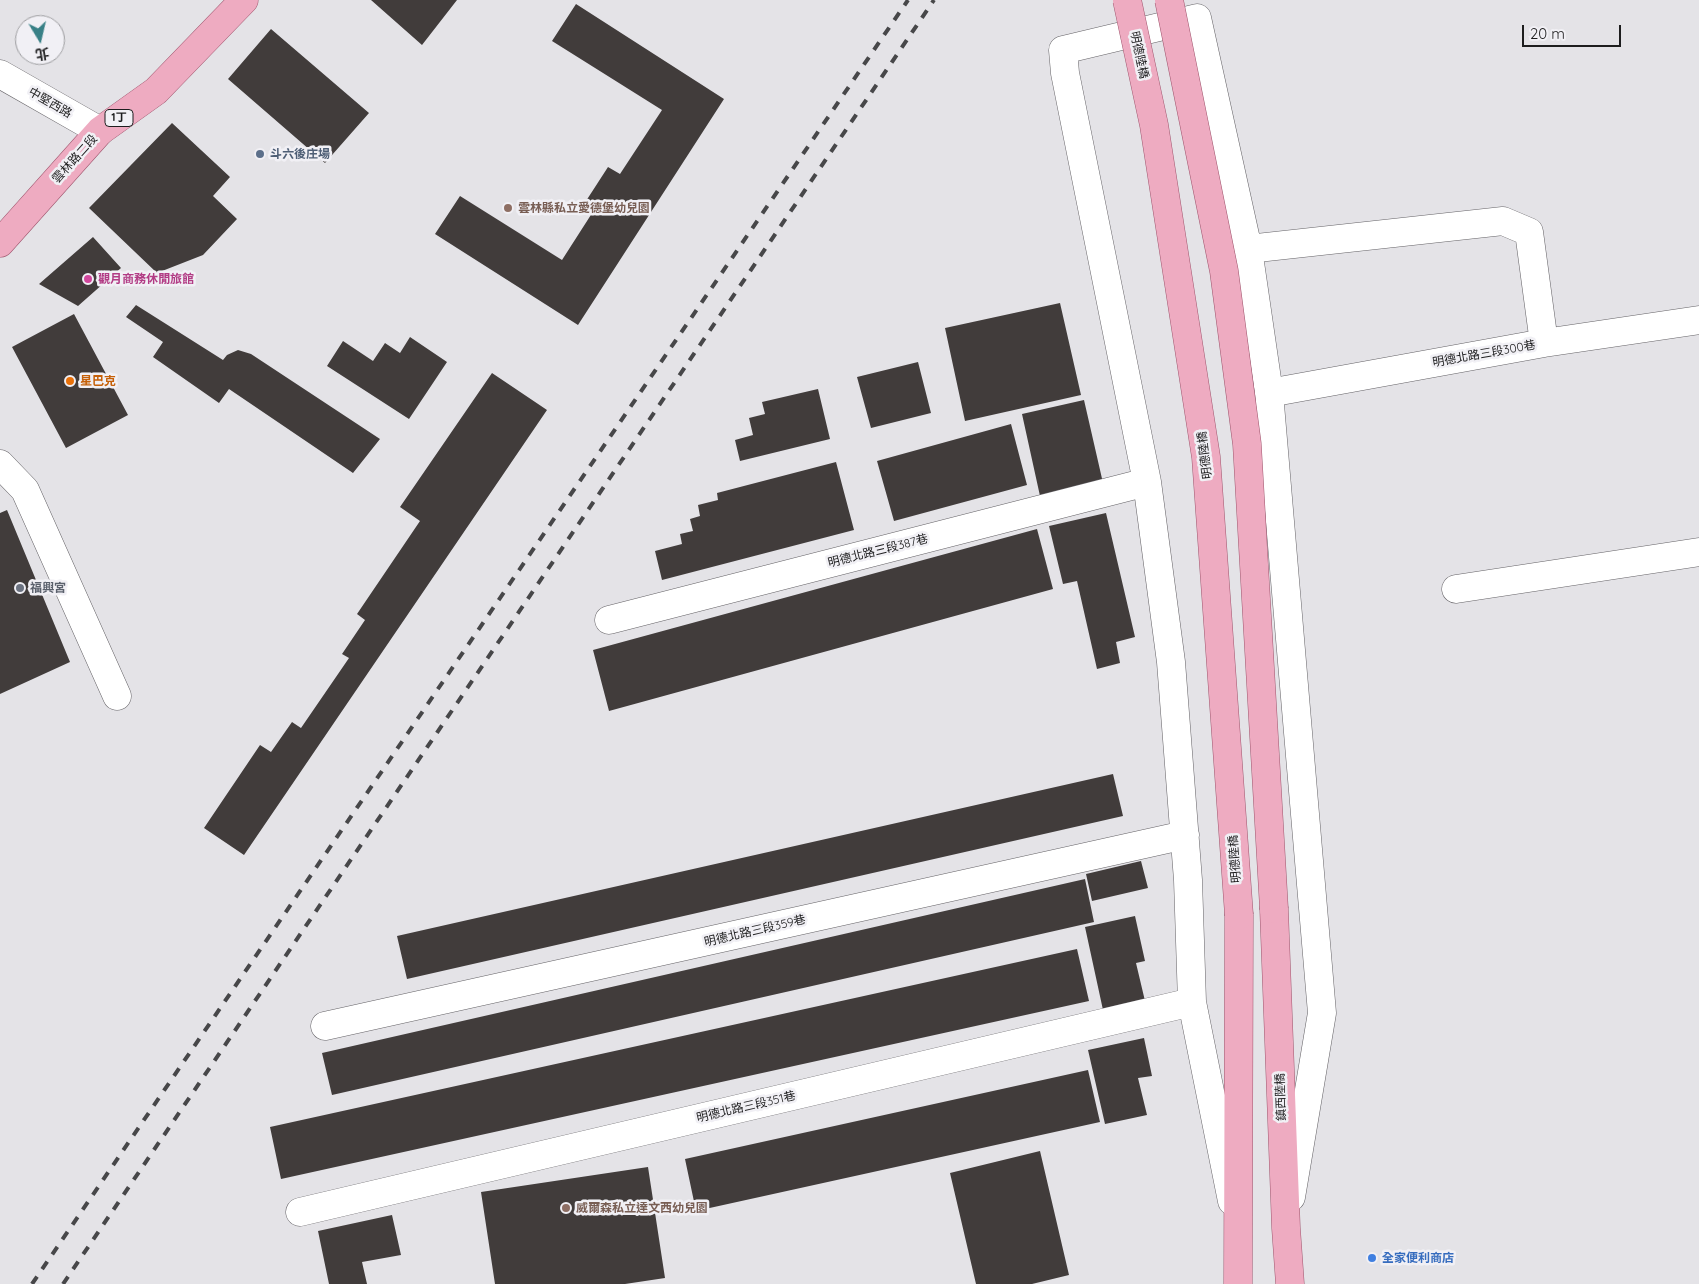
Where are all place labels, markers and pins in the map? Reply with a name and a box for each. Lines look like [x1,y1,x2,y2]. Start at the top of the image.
place label: 斗六後庄場 [270,147,330,161]
marker: 斗六後庄場 [254,148,266,160]
place label: 雲林縣私立愛德堡幼兒園 [518,201,650,215]
marker: 雲林縣私立愛德堡幼兒園 [502,202,514,214]
place label: 觀月商務休閒旅館 [98,272,194,286]
marker: 觀月商務休閒旅館 [82,273,94,285]
place label: 星巴克 [80,374,116,388]
marker: 星巴克 [64,375,76,387]
place label: 福興宮 [30,581,66,595]
marker: 福興宮 [14,582,26,594]
place label: 威爾森私立達文西幼兒園 [576,1201,708,1215]
marker: 威爾森私立達文西幼兒園 [560,1202,572,1214]
place label: 全家便利商店 [1382,1251,1454,1265]
marker: 全家便利商店 [1366,1252,1378,1264]

